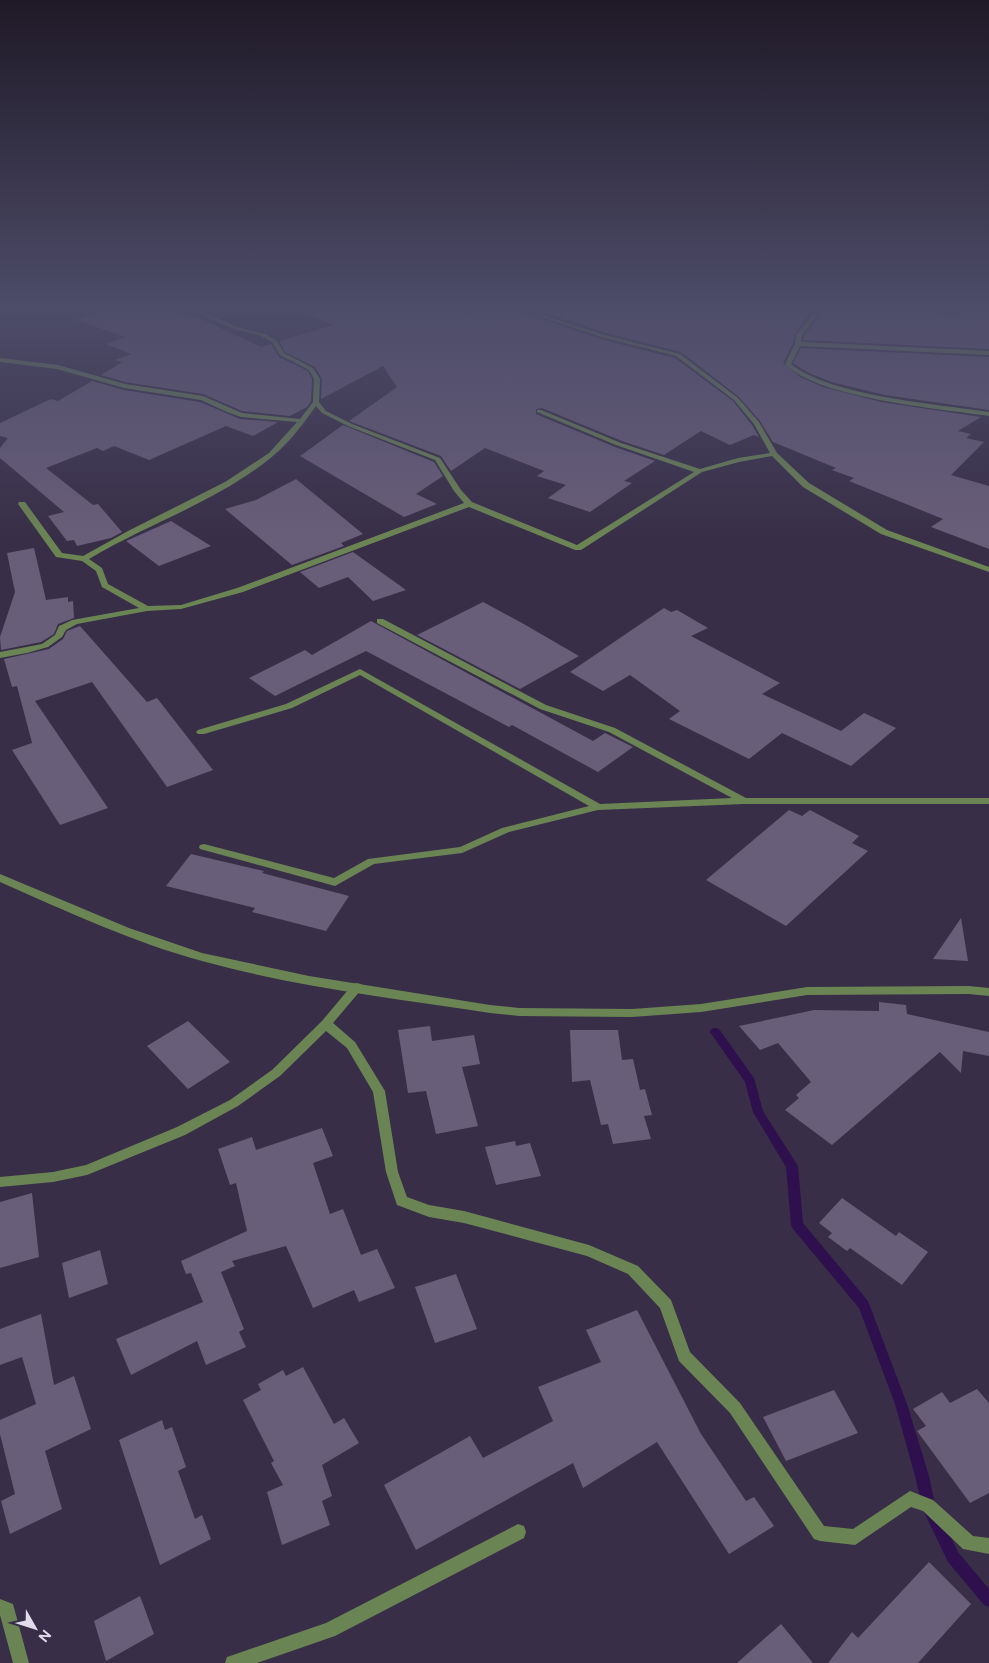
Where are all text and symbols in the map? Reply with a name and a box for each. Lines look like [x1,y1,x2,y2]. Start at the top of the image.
north arrow [10,1603,60,1653]
text: N [35,1626,55,1645]

